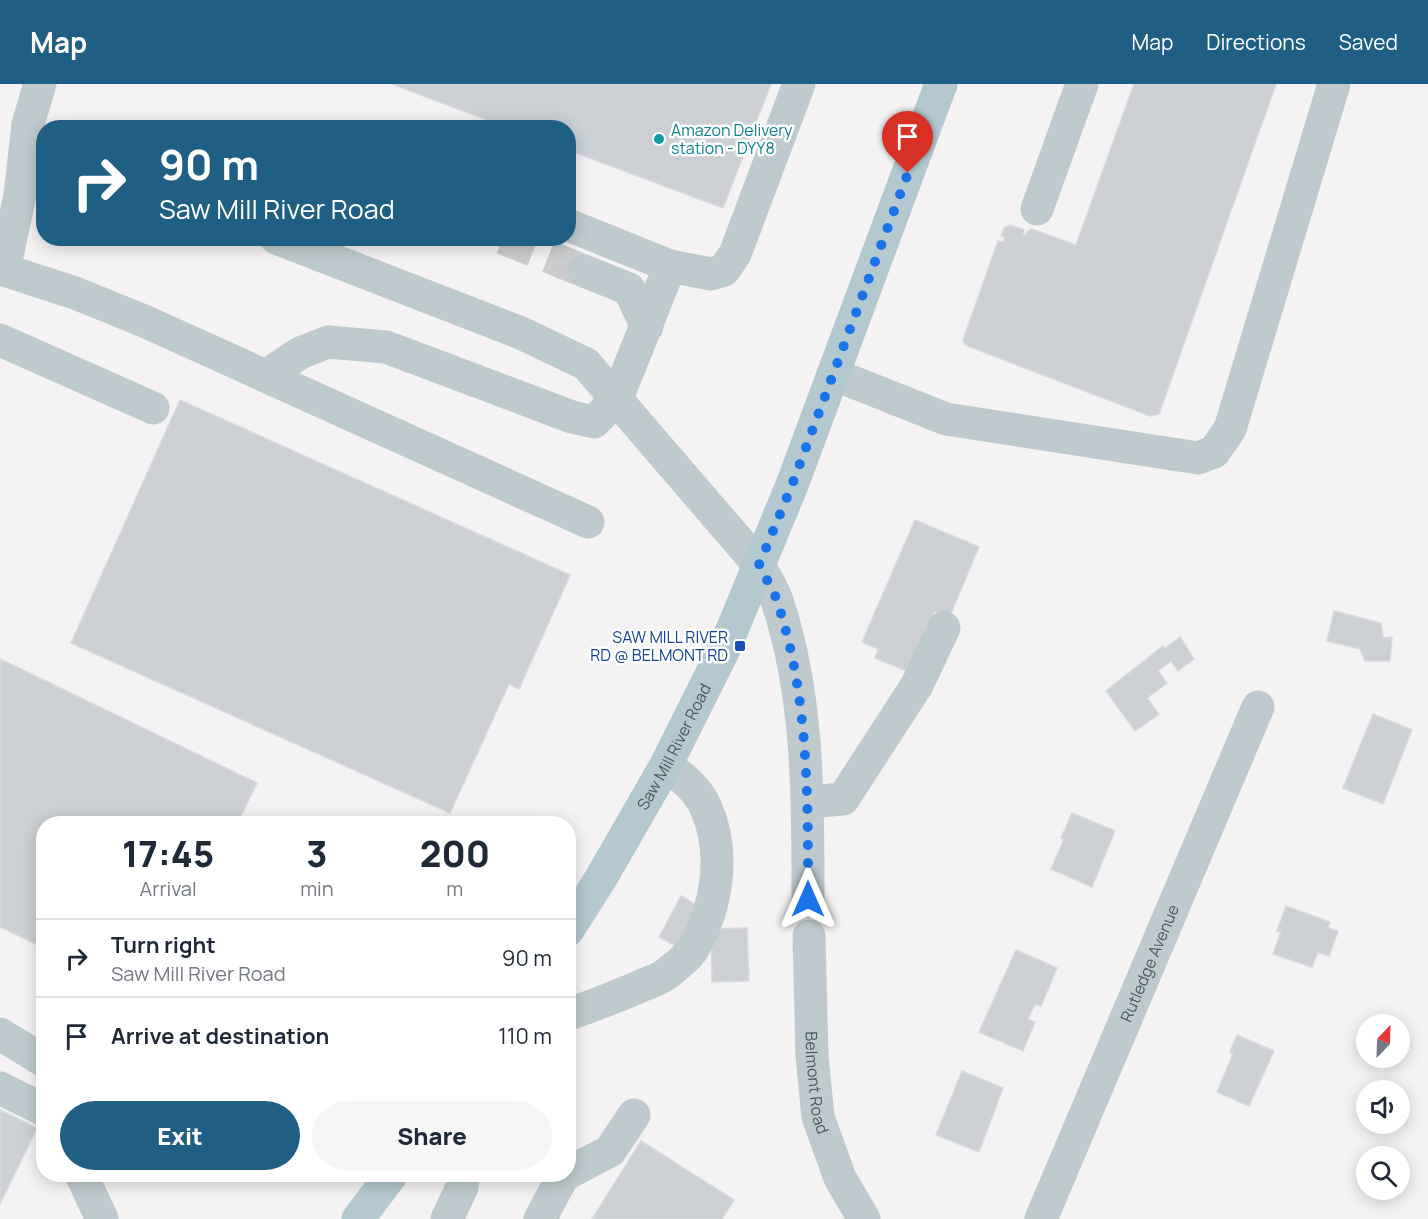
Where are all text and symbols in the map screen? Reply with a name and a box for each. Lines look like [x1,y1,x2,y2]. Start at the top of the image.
text: Map [30,23,87,61]
text: Map [1132,28,1173,56]
text: Directions [1206,28,1306,56]
text: Saved [1339,28,1398,56]
pin [882,111,933,173]
place label: Amazon Delivery station - DYY8 [671,119,793,159]
icon: arrive [891,120,924,153]
marker: Amazon Delivery station - DYY8 [652,132,666,146]
text: 90 m [159,135,259,193]
icon: right [60,144,138,222]
text: Saw Mill River Road [159,190,395,227]
place label: SAW MILL RIVER RD @ BELMONT RD [590,626,728,666]
marker: SAW MILL RIVER RD @ BELMONT RD [733,639,747,653]
street label: Saw Mill River Road [632,680,716,814]
text: 17:45 [122,829,214,878]
text: 3 [306,829,328,878]
text: 200 [420,829,490,878]
position arrow [776,867,840,931]
text: Arrival [140,875,197,902]
text: min [300,875,334,902]
text: m [446,875,463,902]
street label: Rutledge Avenue [1115,901,1184,1025]
text: Turn right [111,930,216,960]
icon: right [60,942,93,975]
text: 90 m [502,943,552,973]
text: Saw Mill River Road [111,960,286,987]
north arrow [1356,1014,1410,1068]
map controls [1356,1014,1410,1200]
icon: arrive [60,1020,93,1053]
text: Arrive at destination [111,1021,329,1051]
text: 110 m [498,1021,552,1051]
street label: Belmont Road [800,1031,834,1137]
button: sound [1356,1080,1410,1134]
button: Exit [60,1101,300,1170]
button: Share [312,1101,552,1170]
button: search [1356,1146,1410,1200]

